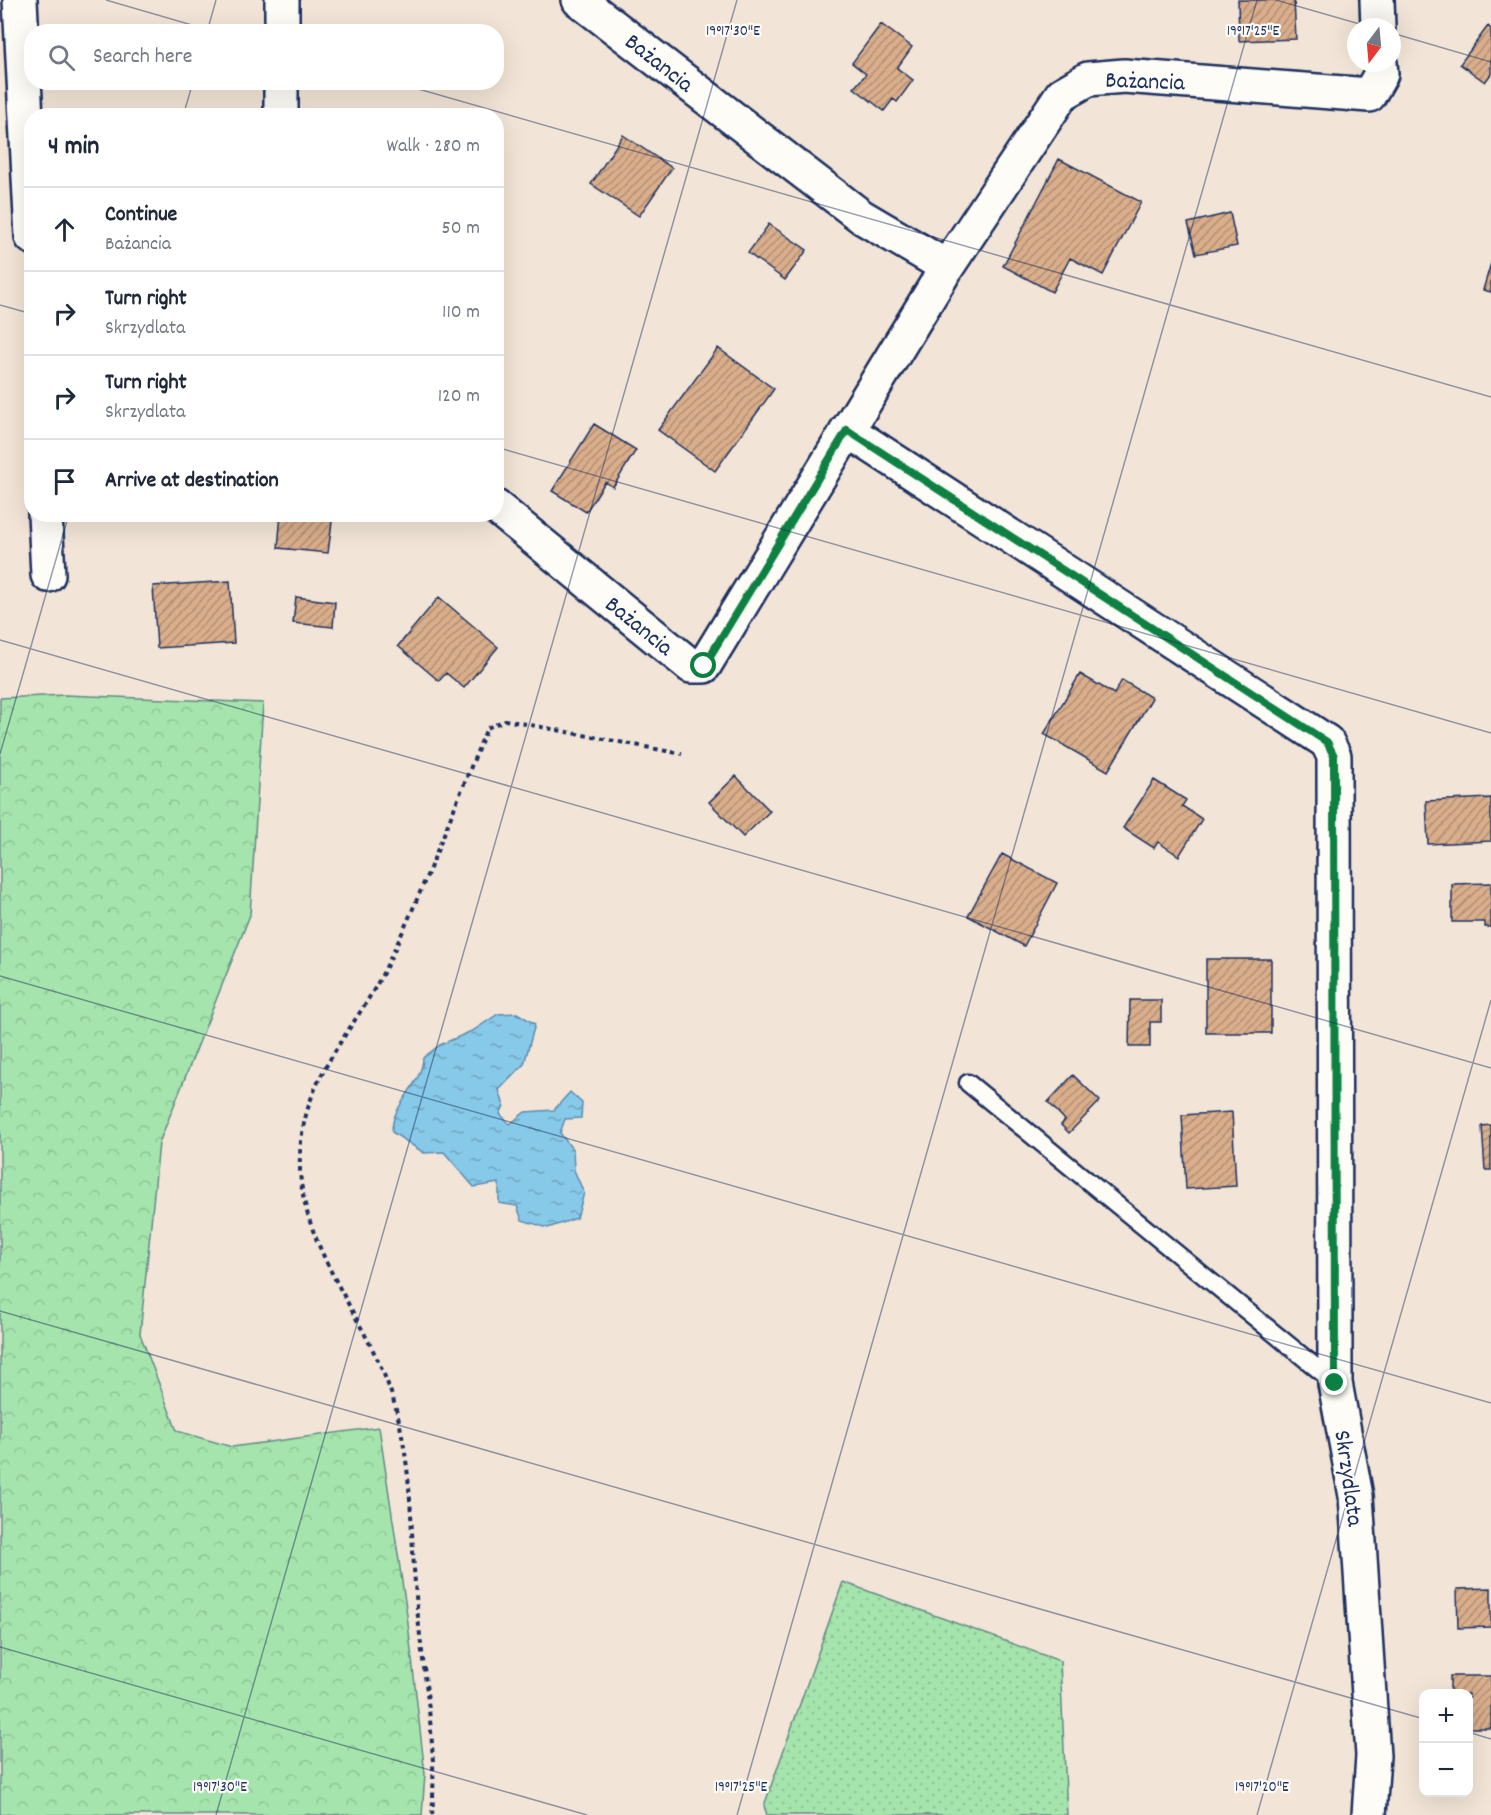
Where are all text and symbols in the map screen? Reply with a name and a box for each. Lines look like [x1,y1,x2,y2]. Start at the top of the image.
north arrow [1347,18,1401,72]
text: 19°17'30"E [706,21,760,43]
text: 19°17'25"E [1227,21,1279,43]
search box [24,24,504,90]
street label: Bażancia [616,27,700,103]
icon: search [45,41,78,74]
text: Search here [93,42,192,73]
street label: Bażancia [1105,65,1186,101]
text: 4 min [48,129,99,166]
text: Walk · 280 m [386,133,480,161]
text: Continue [105,200,177,231]
icon: ahead [48,213,81,246]
text: 50 m [442,215,480,243]
text: Bażancia [105,231,171,259]
text: Turn right [105,284,187,315]
icon: right [48,297,81,330]
text: 110 m [442,299,480,327]
text: Skrzydlata [105,315,185,343]
text: Turn right [105,368,187,399]
icon: right [48,381,81,414]
text: 120 m [438,383,480,411]
text: Skrzydlata [105,399,185,427]
icon: arrive [48,465,81,498]
text: Arrive at destination [105,466,279,497]
street label: Bażancia [597,589,680,666]
route start [690,652,716,678]
route end [1321,1369,1347,1395]
street label: Skrzydlata [1323,1428,1371,1529]
map controls [1419,1689,1473,1797]
button: + [1419,1689,1473,1743]
button: − [1419,1743,1473,1797]
text: 19°17'30"E [193,1777,247,1799]
text: 19°17'25"E [715,1777,767,1799]
text: 19°17'20"E [1235,1777,1289,1799]

